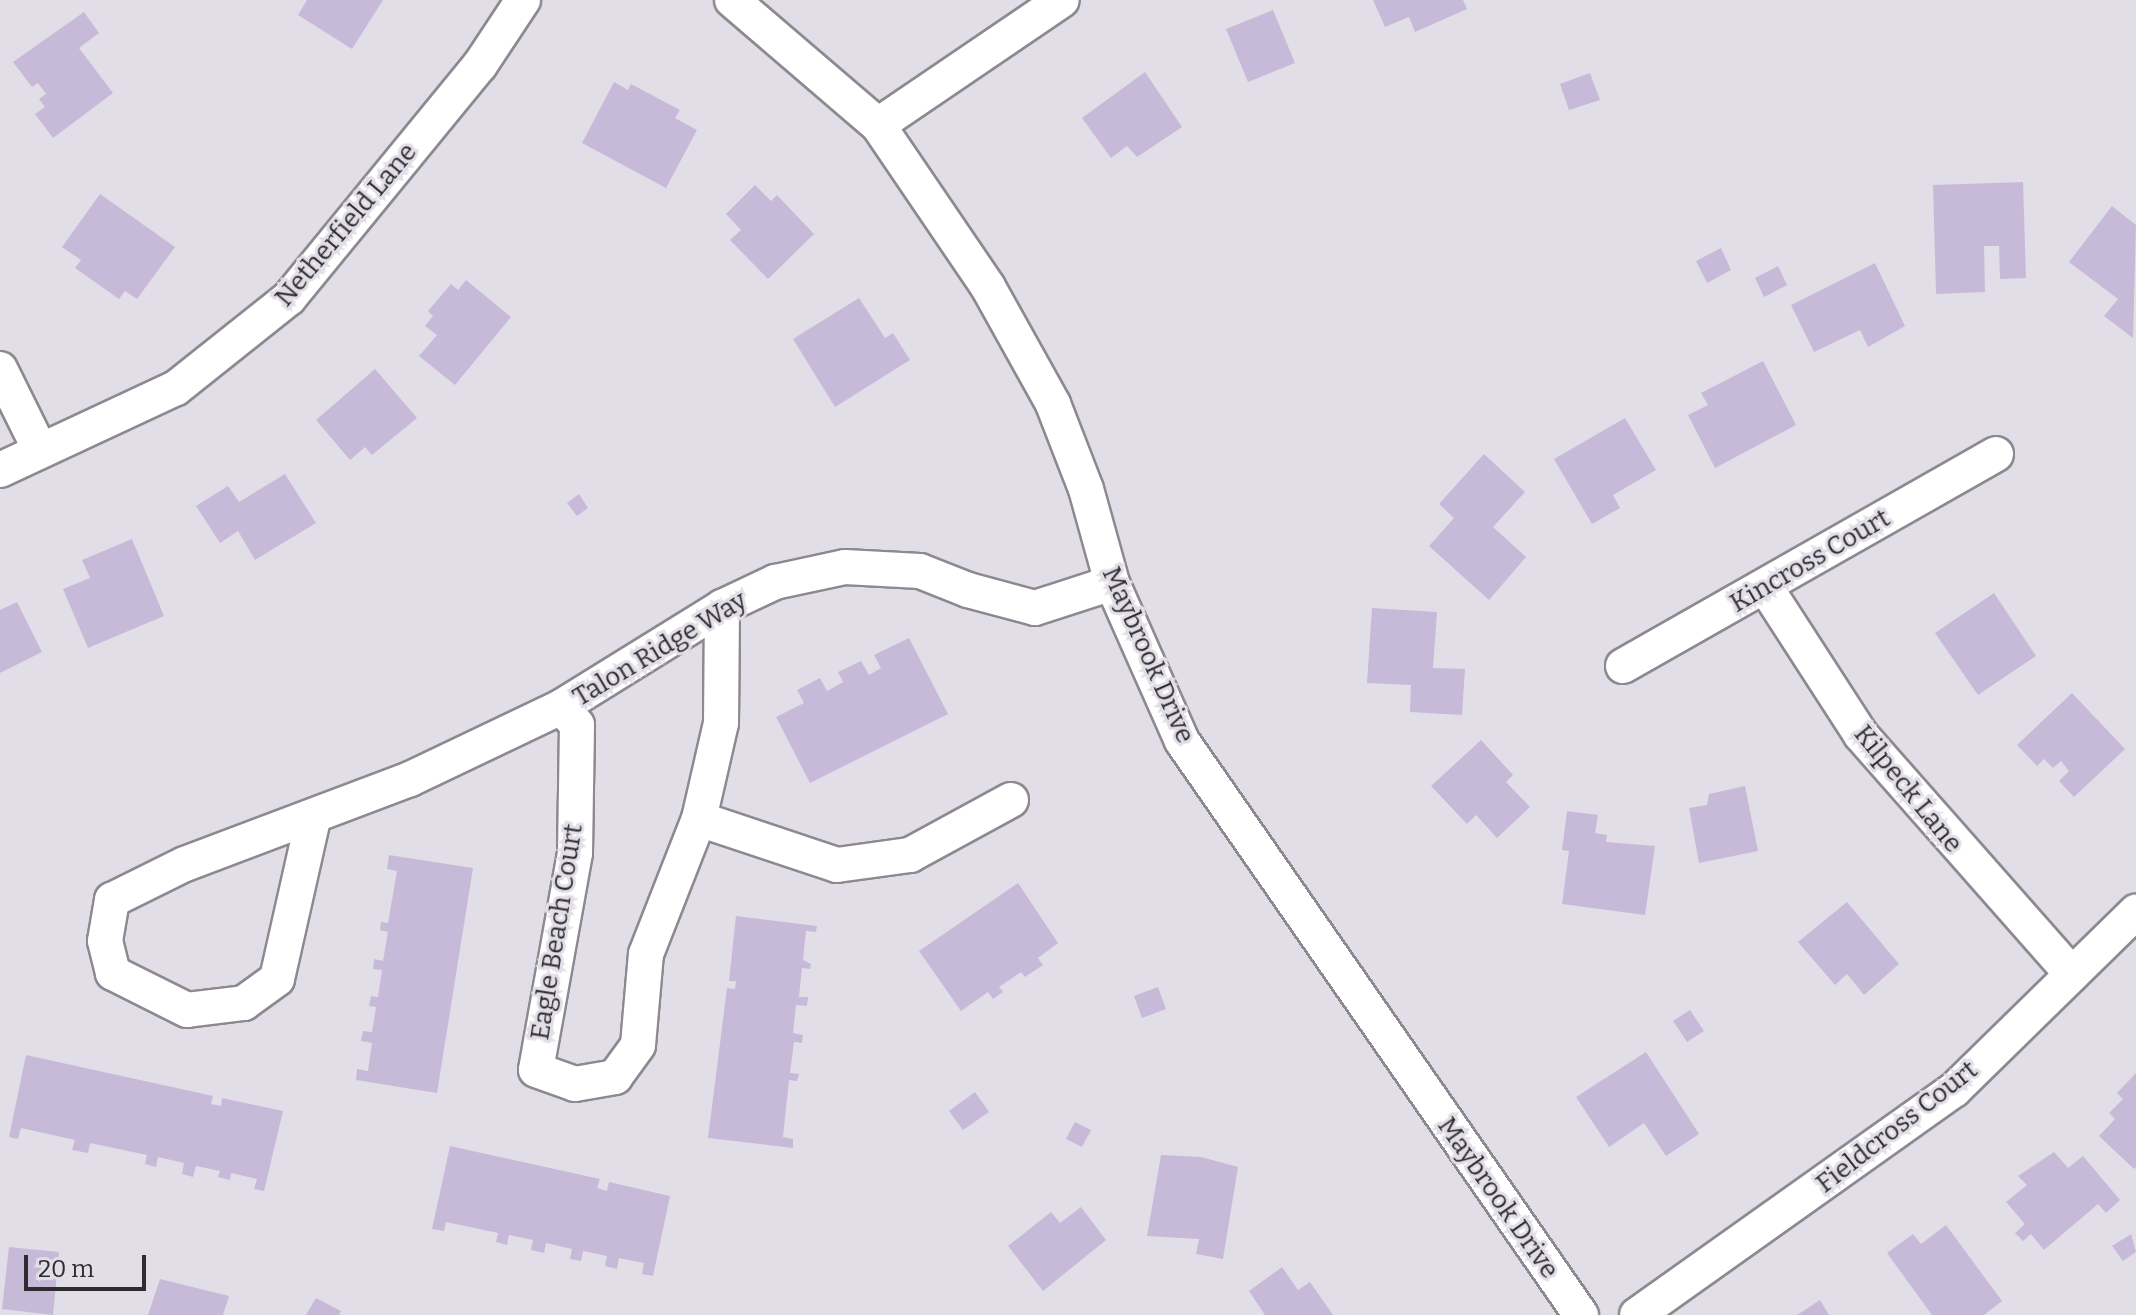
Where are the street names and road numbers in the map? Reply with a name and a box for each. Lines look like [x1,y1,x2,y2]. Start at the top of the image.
street label: Netherfield Lane [269,137,423,313]
street label: Kincross Court [1725,503,1895,619]
street label: Maybrook Drive [1095,562,1201,748]
street label: Talon Ridge Way [567,585,753,713]
street label: Kilpeck Lane [1847,719,1969,859]
street label: Eagle Beach Court [525,822,589,1042]
street label: Fieldcross Court [1810,1054,1984,1200]
street label: Maybrook Drive [1431,1111,1565,1285]

